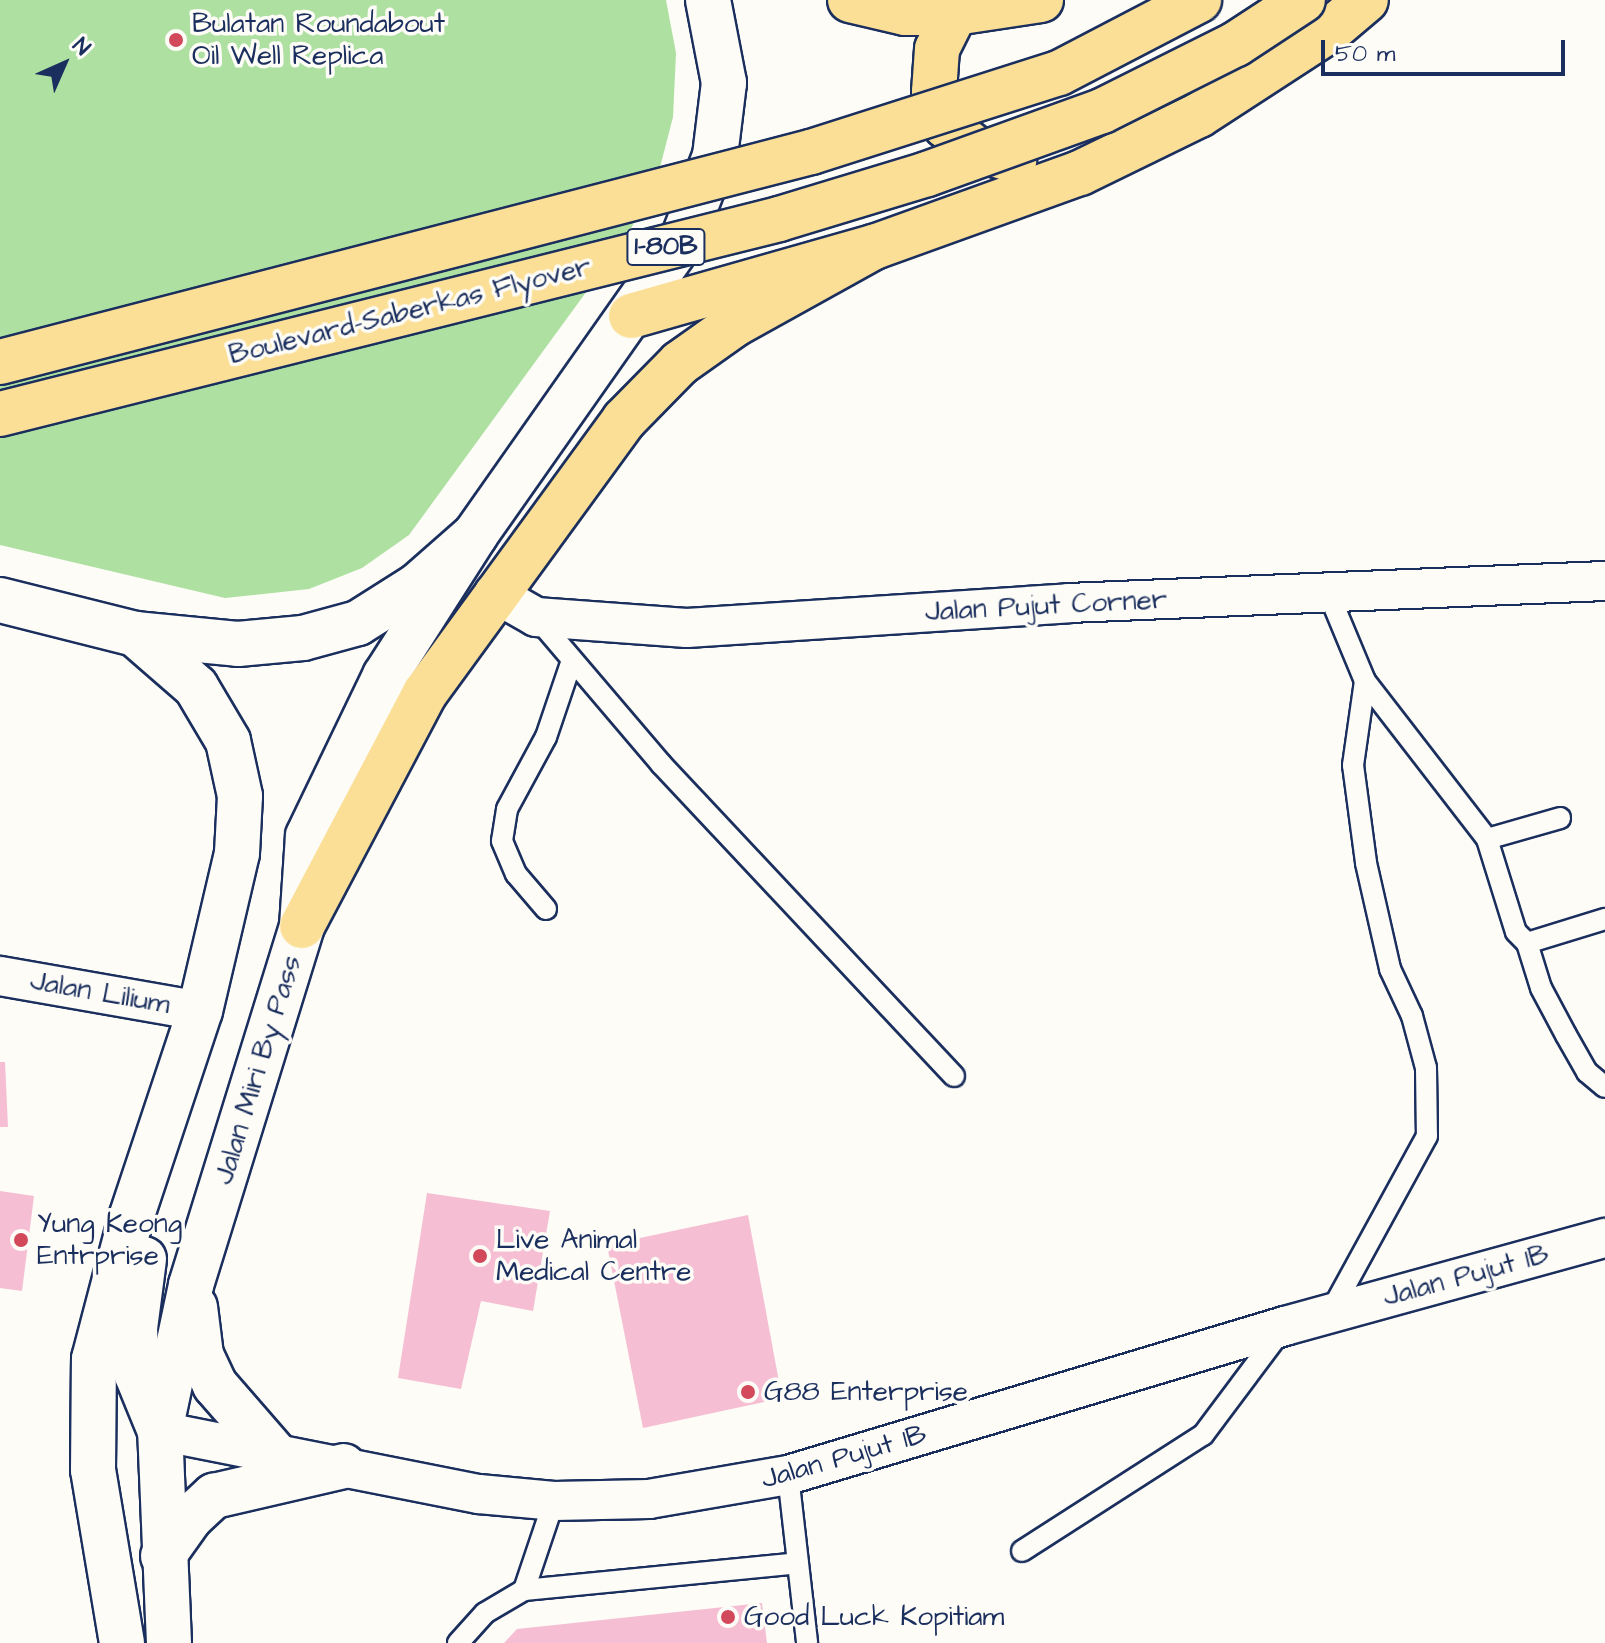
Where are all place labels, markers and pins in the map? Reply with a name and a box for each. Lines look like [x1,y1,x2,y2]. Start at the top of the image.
place label: Bulatan Roundabout Oil Well Replica [192,7,445,73]
marker: Bulatan Roundabout Oil Well Replica [167,31,185,49]
place label: Yung Keong Entrprise [37,1207,182,1273]
place label: Live Animal Medical Centre [496,1223,691,1289]
marker: Yung Keong Entrprise [12,1231,30,1249]
marker: Live Animal Medical Centre [471,1247,489,1265]
place label: G88 Enterprise [764,1375,968,1409]
marker: G88 Enterprise [739,1383,757,1401]
place label: Good Luck Kopitiam [744,1600,1004,1634]
marker: Good Luck Kopitiam [719,1608,737,1626]

